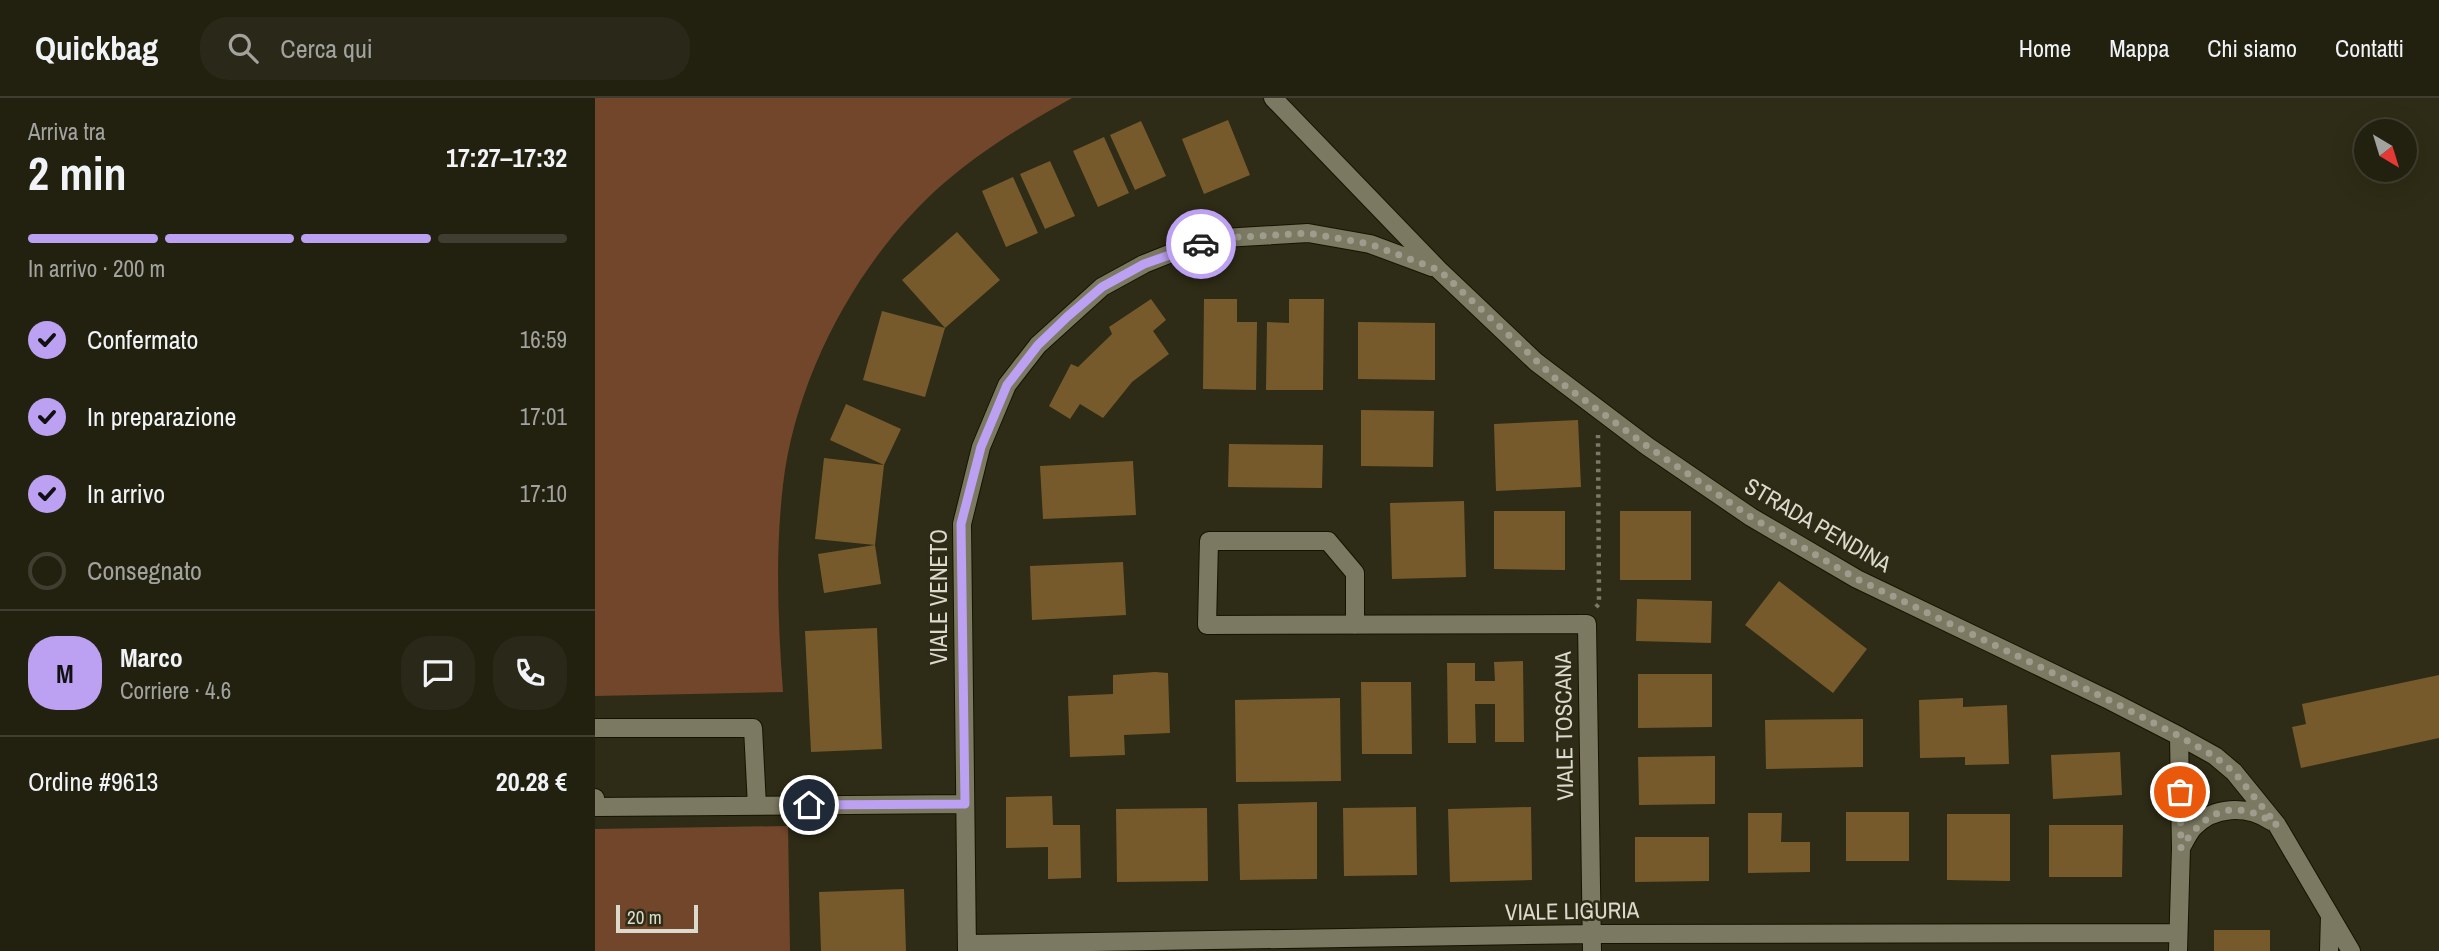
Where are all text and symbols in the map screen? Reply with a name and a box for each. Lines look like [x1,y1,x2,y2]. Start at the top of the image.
search box [200,17,690,80]
text: Quickbag [35,26,158,70]
icon: search [224,29,262,67]
text: Cerca qui [280,31,373,66]
text: Home [2019,32,2071,64]
text: Mappa [2109,32,2169,64]
text: Chi siamo [2207,32,2297,64]
text: Contatti [2335,32,2404,64]
text: Arriva tra [28,116,106,147]
north arrow [2354,119,2417,182]
map controls [2354,119,2417,182]
text: 17:27–17:32 [446,140,567,175]
text: 2 min [28,142,127,204]
courier [1166,209,1236,279]
icon: car [1182,225,1220,263]
text: In arrivo · 200 m [28,253,165,284]
icon: check [28,321,66,359]
text: Confermato [87,322,198,357]
text: 16:59 [520,324,567,355]
icon: check [28,398,66,436]
text: In preparazione [87,399,236,434]
text: 17:01 [520,401,567,432]
street label: STRADA PENDINA [1739,470,1898,579]
icon: check [28,475,66,513]
text: In arrivo [87,476,165,511]
text: 17:10 [520,478,567,509]
street label: VIALE VENETO [923,529,954,665]
text: Consegnato [87,553,202,588]
button: chat [401,636,475,710]
button: phone [493,636,567,710]
text: Marco [120,640,183,675]
street label: VIALE TOSCANA [1547,651,1580,801]
text: M [56,656,74,691]
text: Corriere · 4.6 [120,675,231,706]
pin [2150,762,2210,822]
text: Ordine #9613 [28,764,158,799]
text: 20.28 € [496,764,567,799]
icon: bag [2161,773,2199,811]
pin [779,775,839,835]
icon: home [790,786,828,824]
street label: VIALE LIGURIA [1505,894,1640,927]
scale bar [616,902,698,934]
text: 20 m [627,904,662,930]

